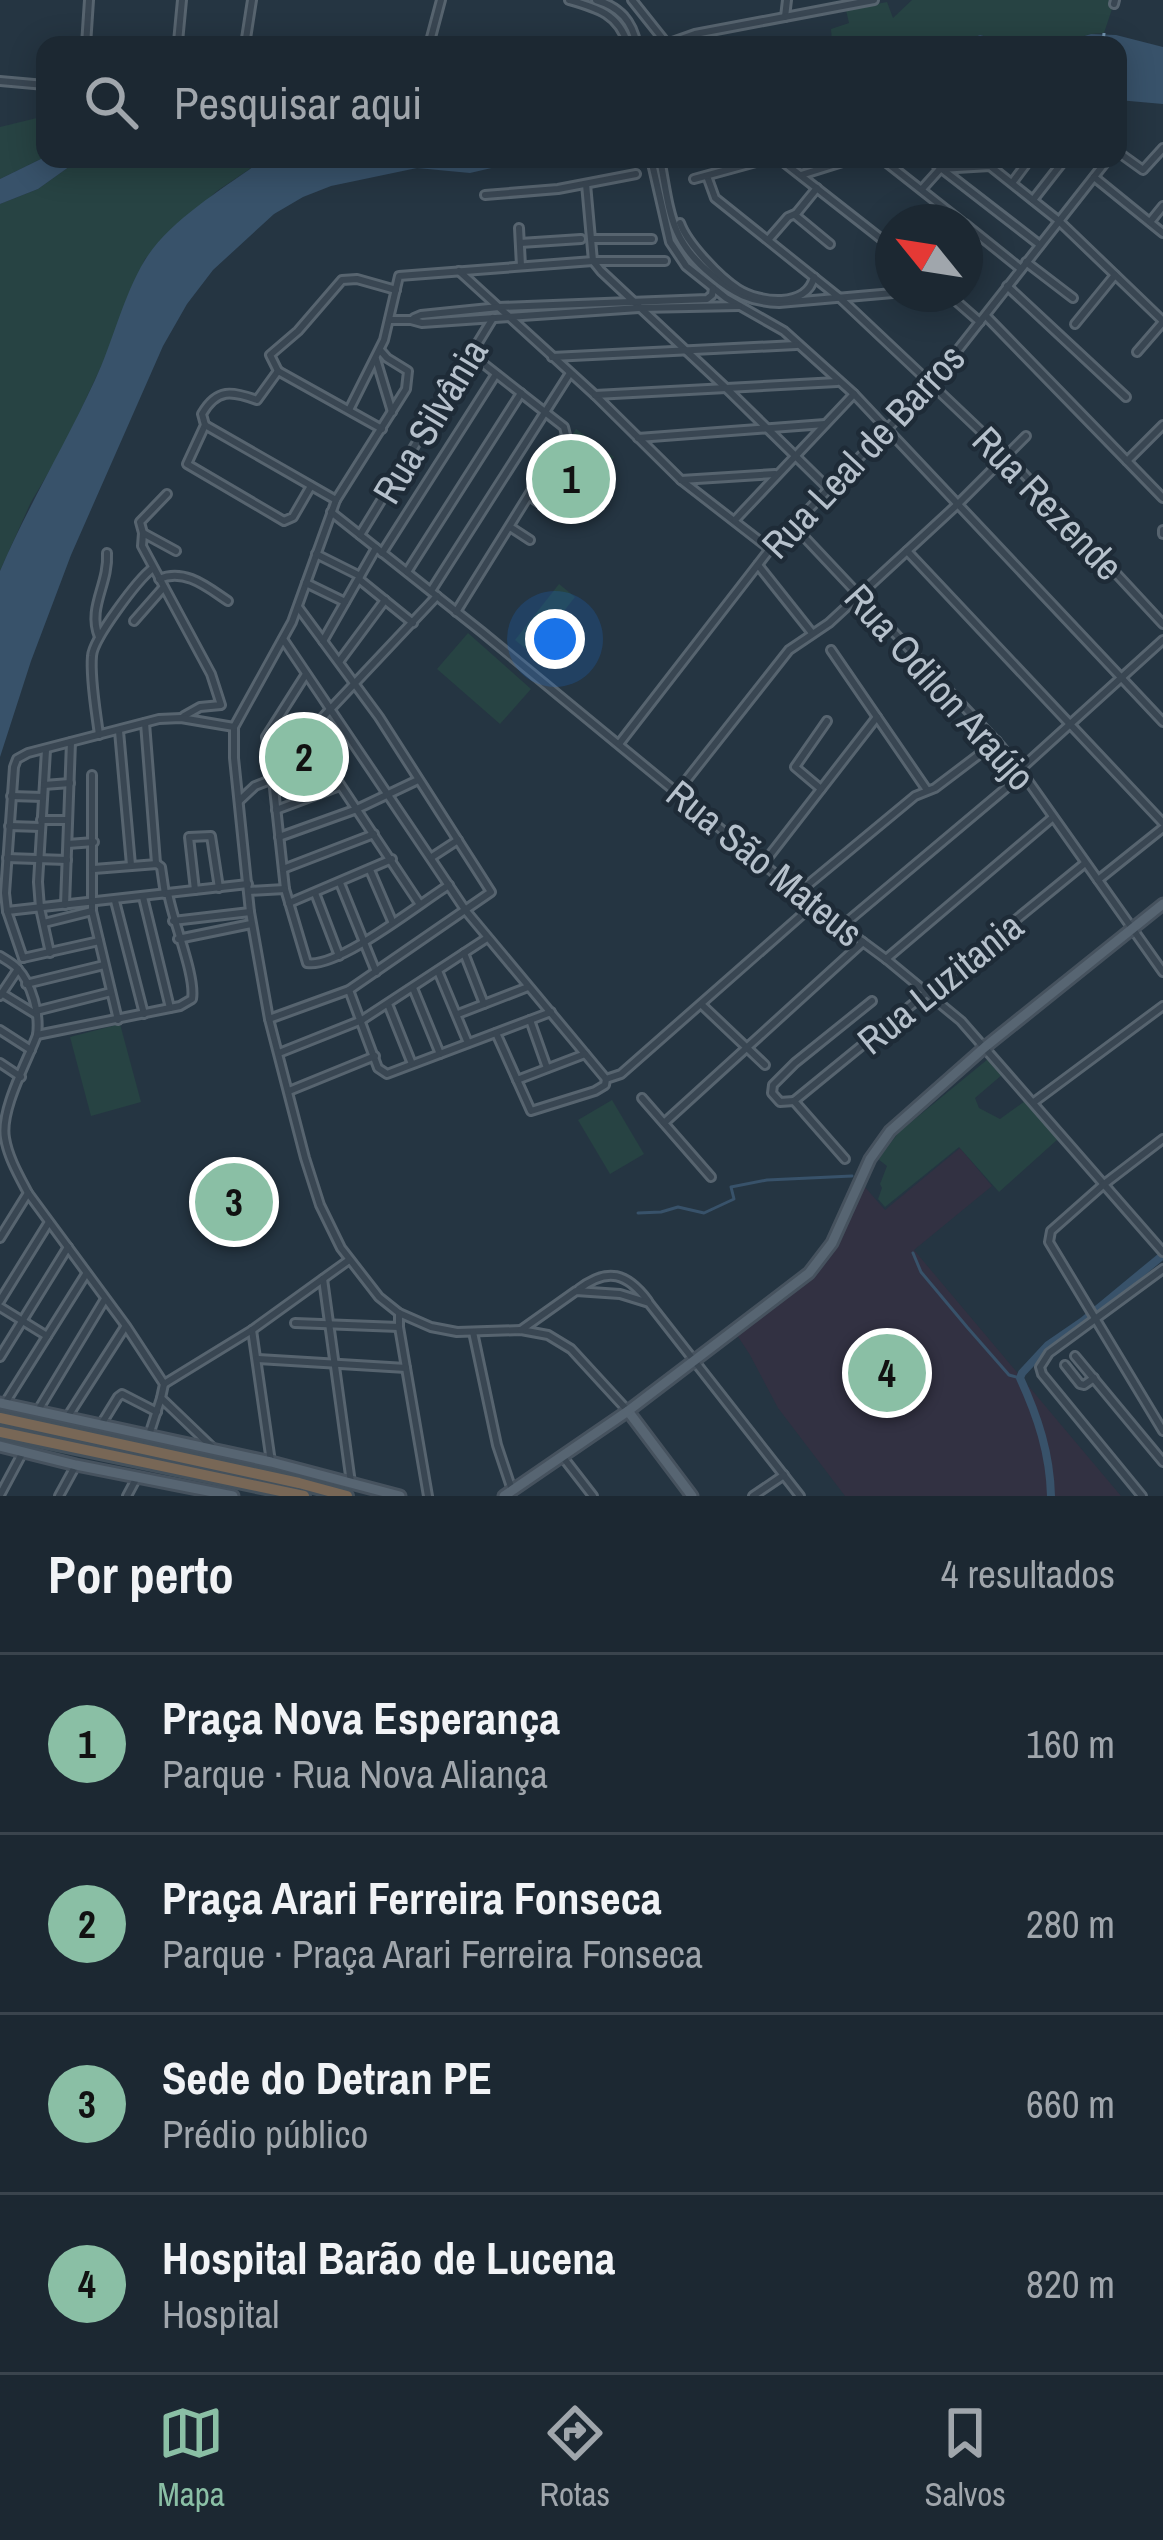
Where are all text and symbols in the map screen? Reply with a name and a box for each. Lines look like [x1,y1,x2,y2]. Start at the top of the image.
search box [36,36,1127,168]
icon: search [78,69,144,135]
text: Pesquisar aqui [174,72,422,133]
north arrow [875,204,983,312]
street label: Rua Silvânia [361,329,500,513]
street label: Rua Leal de Barros [750,333,976,569]
street label: Rua Rezende [961,415,1135,591]
pin: 1 [532,434,610,524]
street label: Rua Odilon Araújo [833,572,1047,802]
your location [525,609,585,669]
pin: 2 [265,712,343,802]
street label: Rua São Mateus [656,768,874,958]
street label: Rua Luzitania [846,900,1034,1066]
pin: 3 [195,1157,273,1247]
pin: 4 [848,1328,926,1418]
text: Por perto [48,1540,234,1609]
text: 4 resultados [941,1548,1115,1600]
text: Praça Nova Esperança [162,1687,560,1748]
text: 1 [78,1718,96,1770]
text: 160 m [1026,1718,1115,1770]
text: Parque · Rua Nova Aliança [162,1748,548,1800]
text: Praça Arari Ferreira Fonseca [162,1867,662,1928]
text: 2 [78,1898,96,1950]
text: 280 m [1026,1898,1115,1950]
text: Parque · Praça Arari Ferreira Fonseca [162,1928,703,1980]
text: Sede do Detran PE [162,2047,492,2108]
text: 3 [78,2078,96,2130]
text: 660 m [1026,2078,1115,2130]
text: Prédio público [162,2108,368,2160]
text: Hospital Barão de Lucena [162,2227,615,2288]
text: 4 [78,2258,96,2310]
text: 820 m [1026,2258,1115,2310]
text: Hospital [162,2288,279,2340]
tab: Mapa [157,2400,225,2516]
tab: Rotas [539,2400,610,2516]
tab: Salvos [925,2400,1006,2516]

